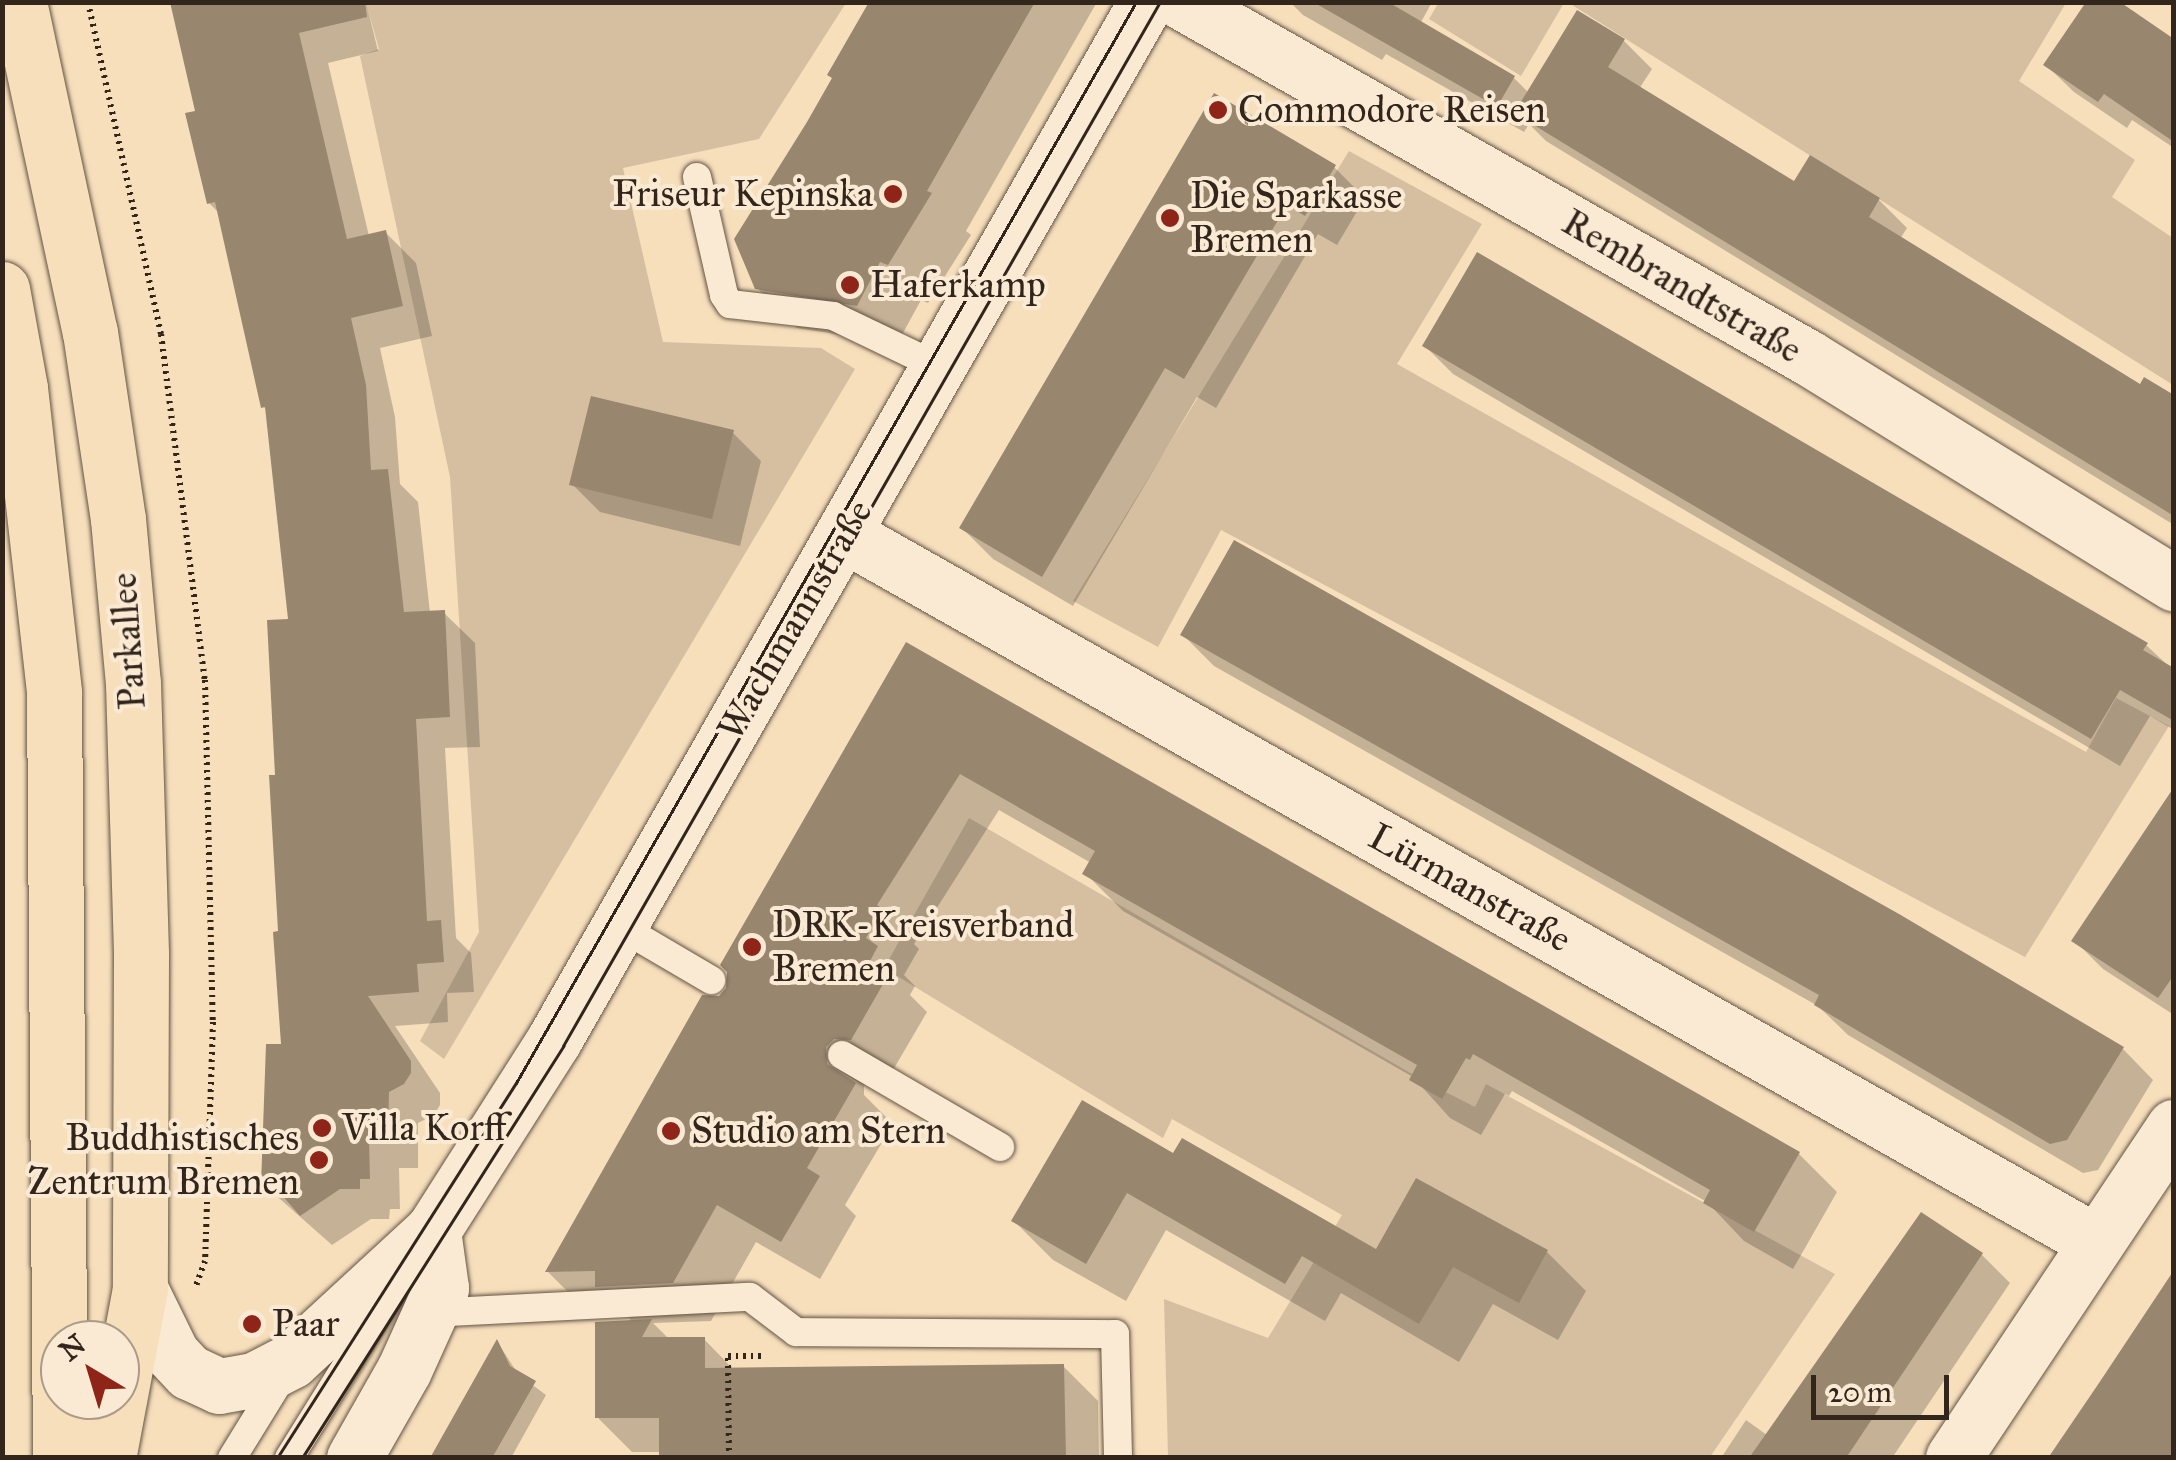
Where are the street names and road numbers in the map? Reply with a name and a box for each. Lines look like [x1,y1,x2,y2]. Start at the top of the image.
street label: Rembrandtstraße [1554,199,1810,373]
street label: Wachmannstraße [708,492,882,748]
street label: Parkallee [100,571,156,711]
street label: Lürmanstraße [1361,814,1579,962]

